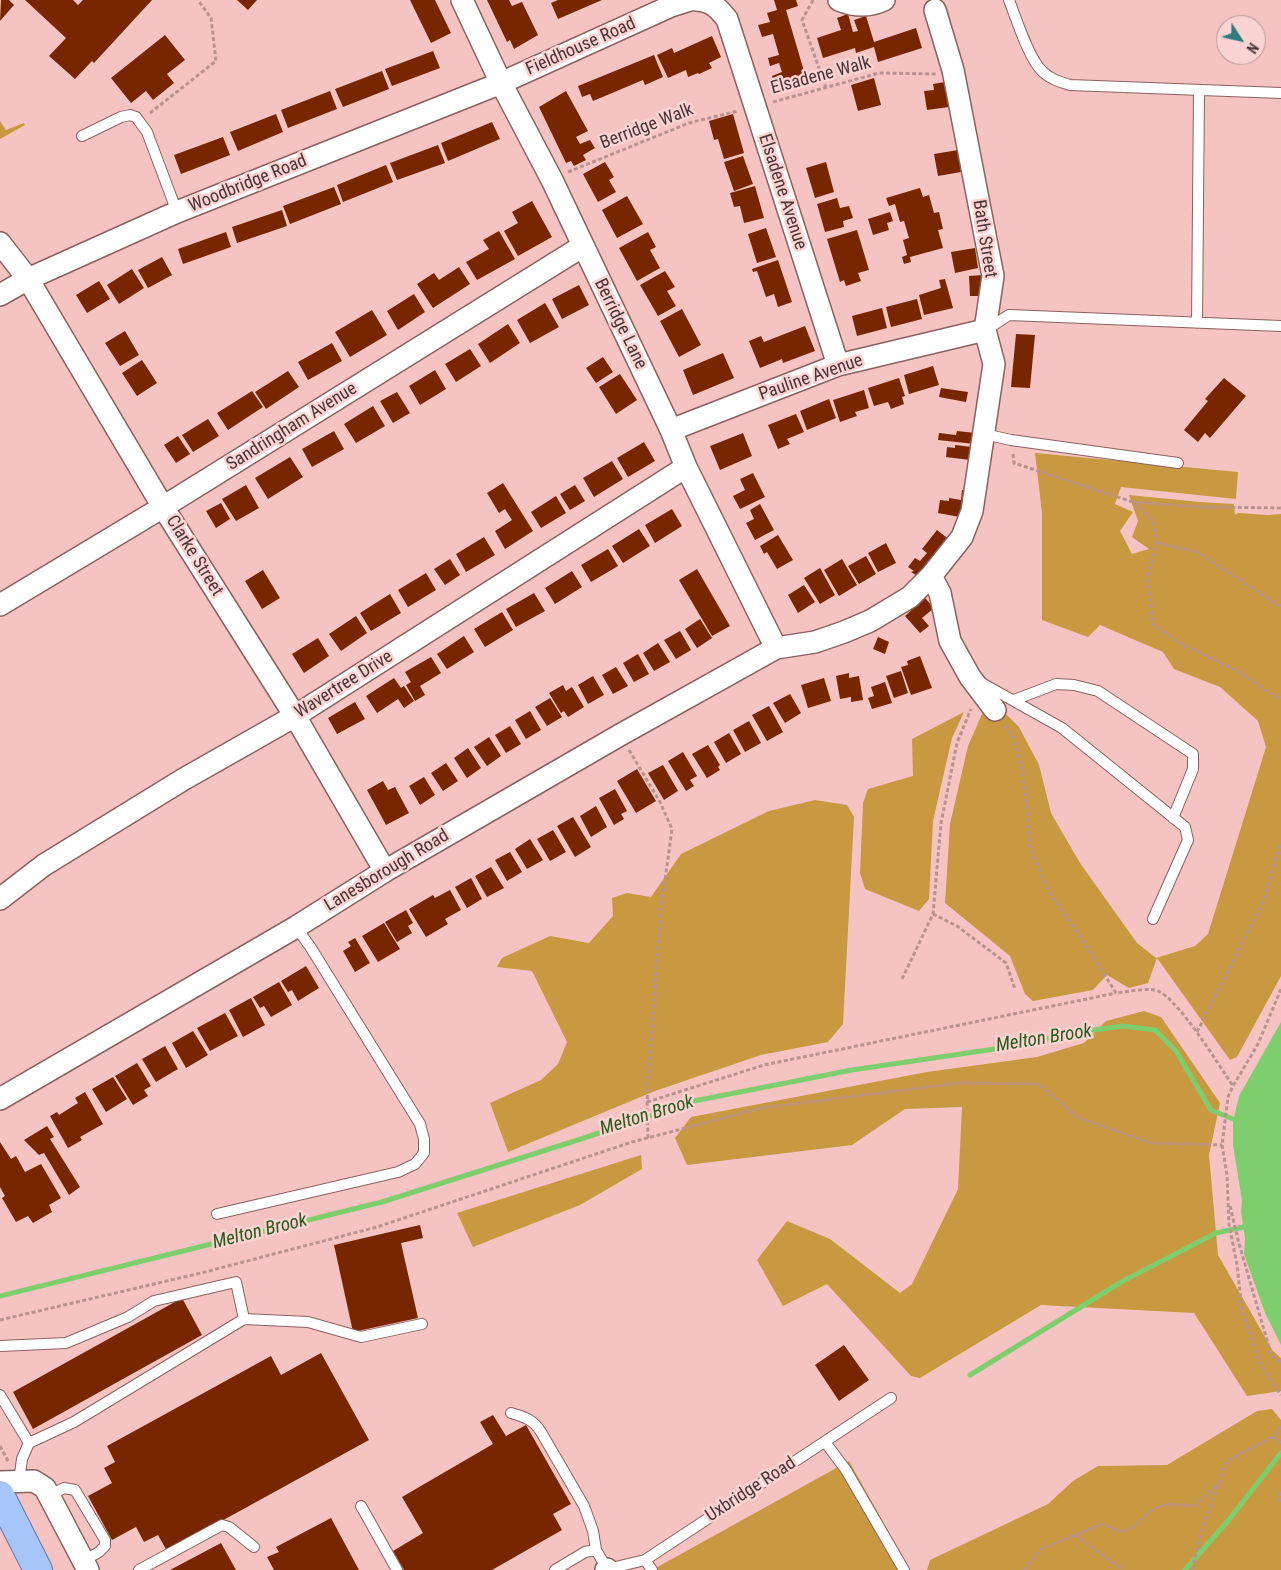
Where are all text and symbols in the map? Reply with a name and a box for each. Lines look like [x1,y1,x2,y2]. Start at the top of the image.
street label: Fieldhouse Road [523,13,639,81]
north arrow [1216,15,1266,65]
text: N [1243,40,1261,56]
street label: Elsadene Walk [769,52,873,100]
street label: Berridge Walk [597,99,697,155]
street label: Elsadene Avenue [753,131,811,253]
street label: Woodbridge Road [186,150,310,218]
street label: Bath Street [967,198,1001,280]
street label: Berridge Lane [589,275,651,373]
street label: Pauline Avenue [756,350,866,406]
street label: Sandringham Avenue [223,378,361,476]
street label: Clarke Street [161,512,227,600]
street label: Wavertree Drive [291,646,397,724]
street label: Lanesborough Road [321,825,453,917]
water label: Melton Brook [994,1020,1094,1058]
water label: Melton Brook [597,1091,697,1141]
water label: Melton Brook [210,1209,310,1255]
street label: Uxbridge Road [702,1453,800,1527]

